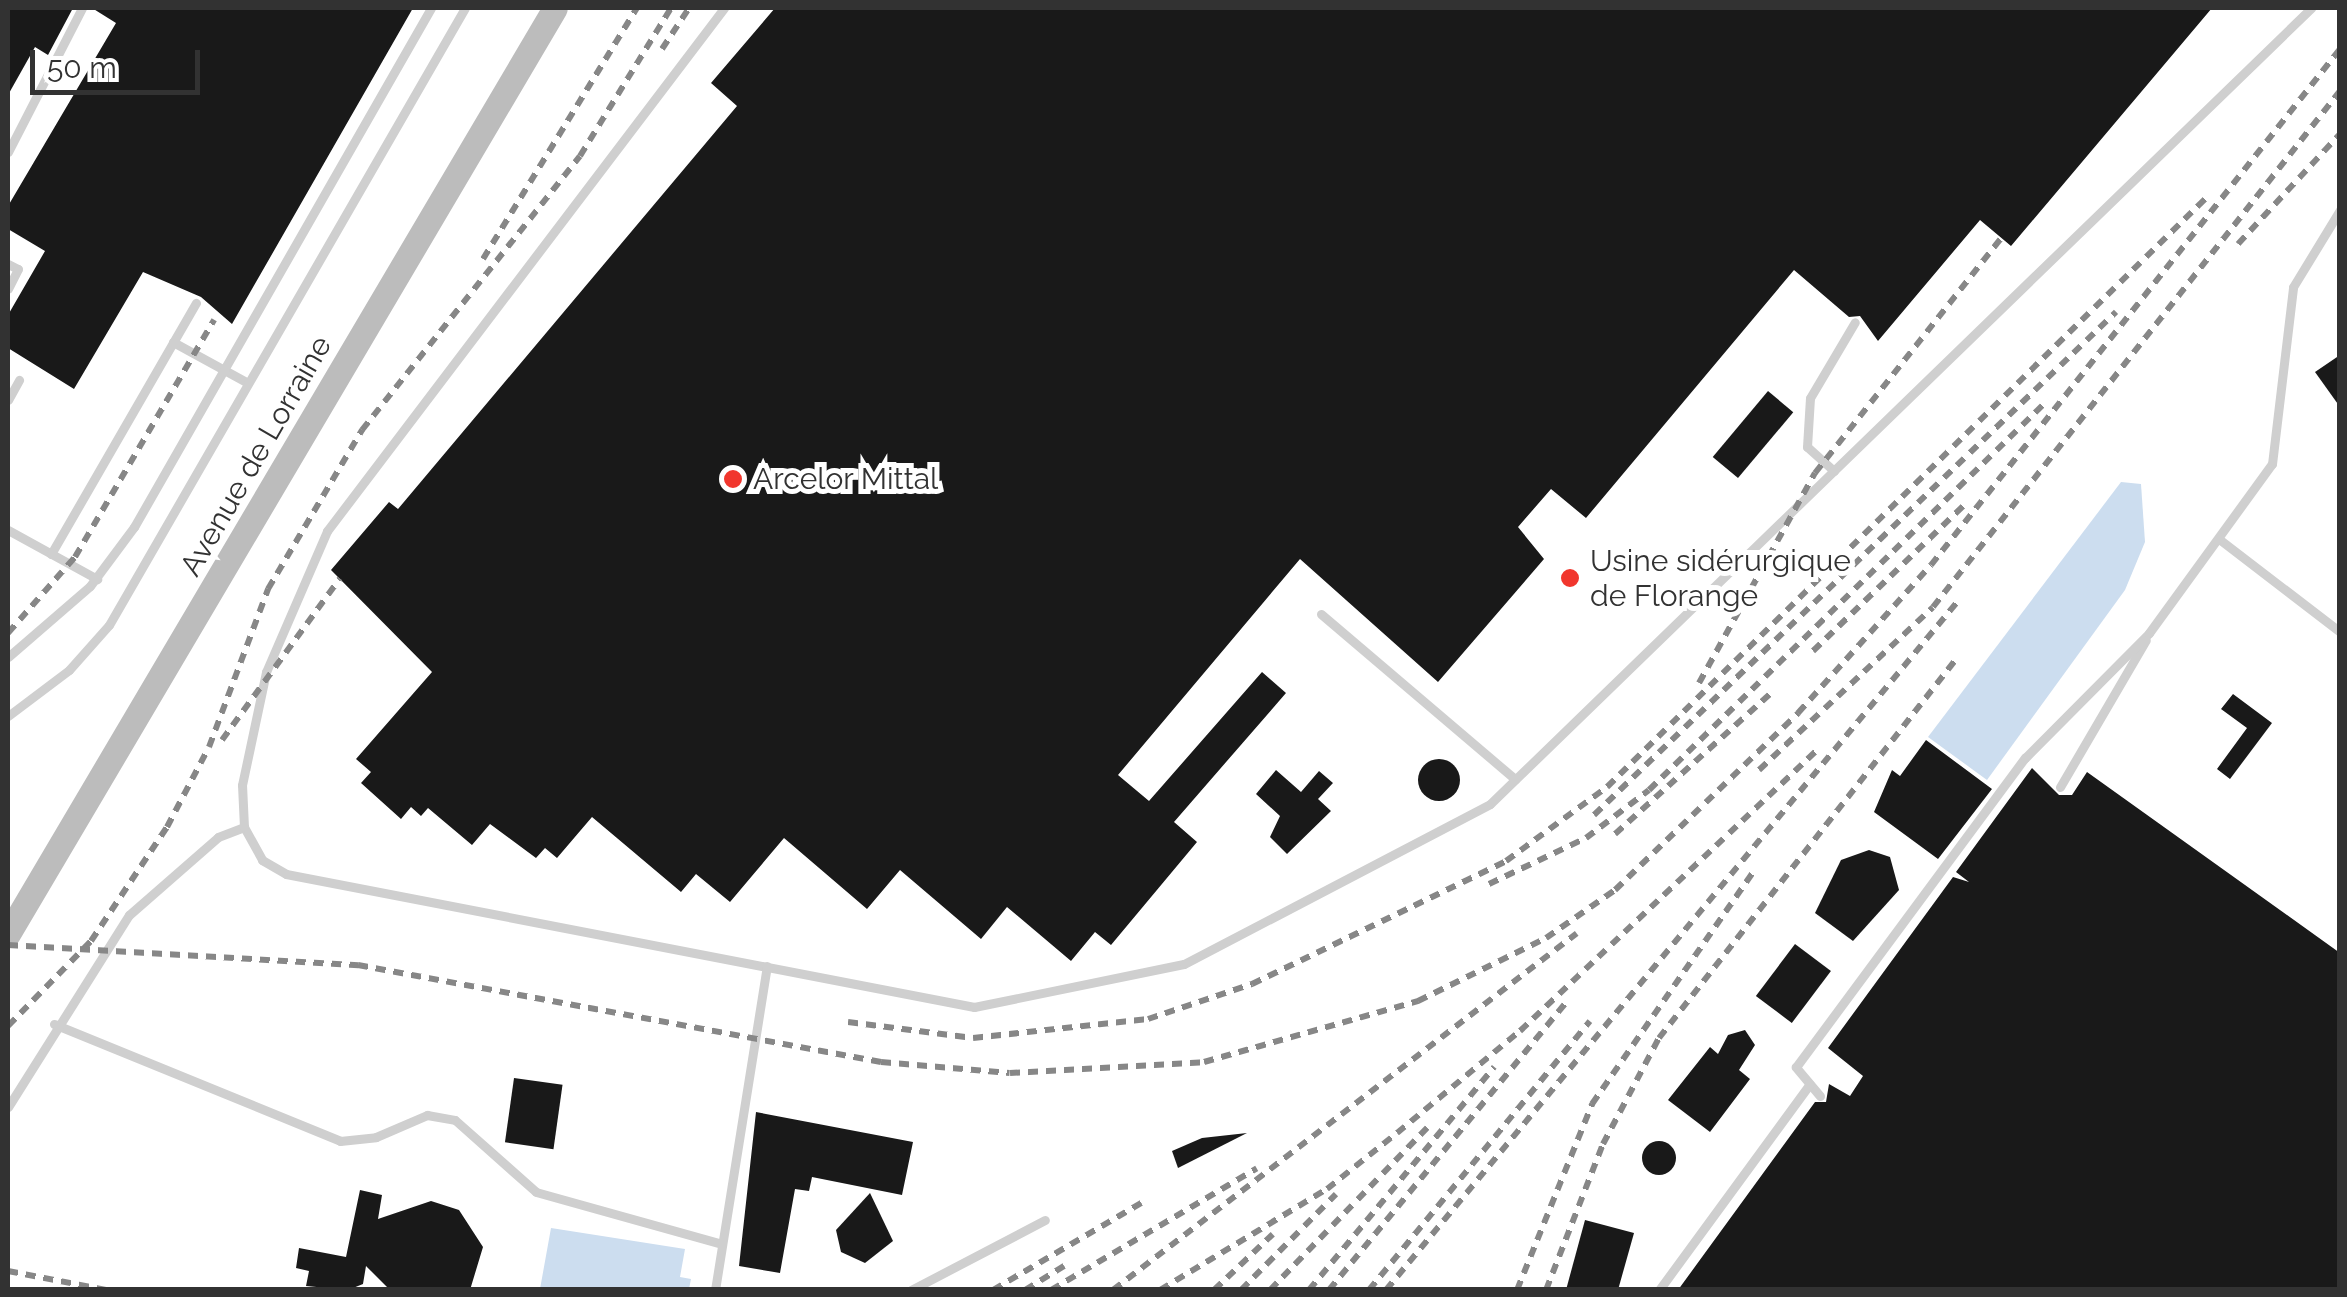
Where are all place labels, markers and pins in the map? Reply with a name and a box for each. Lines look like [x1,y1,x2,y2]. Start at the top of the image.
place label: Arcelor Mittal [753,461,939,497]
marker: Arcelor Mittal [722,468,744,490]
place label: Usine sidérurgique de Florange [1590,543,1851,614]
marker: Usine sidérurgique de Florange [1559,567,1581,589]

